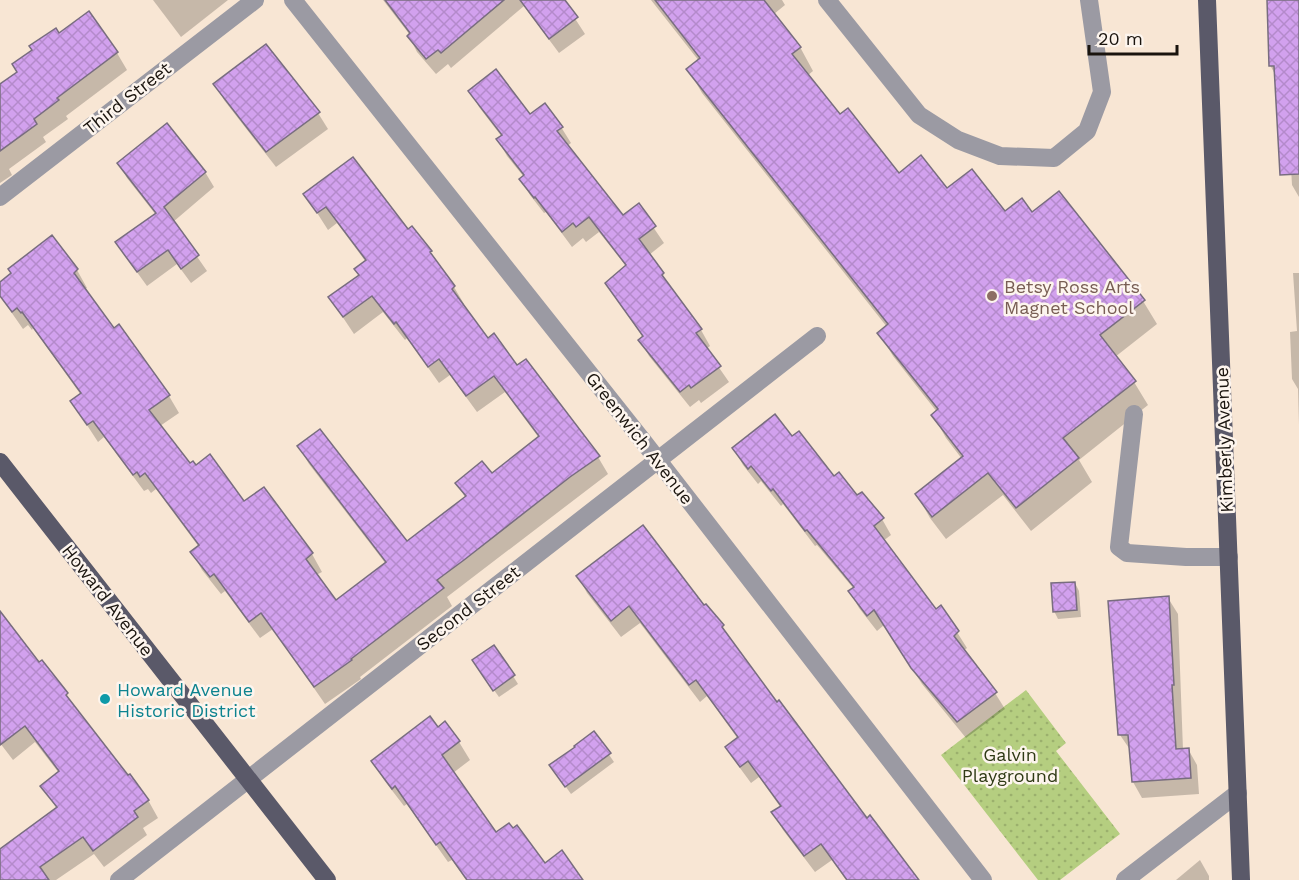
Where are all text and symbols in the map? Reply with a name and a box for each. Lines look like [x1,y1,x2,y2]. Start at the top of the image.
scale bar [1089,18,1178,56]
text: 20 m [1098,28,1143,49]
street label: Third Street [79,57,175,139]
place label: Betsy Ross Arts Magnet School [1004,276,1140,318]
marker: Betsy Ross Arts Magnet School [985,289,999,303]
street label: Kimberly Avenue [1211,367,1237,513]
street label: Greenwich Avenue [582,368,698,508]
street label: Howard Avenue [58,540,158,660]
street label: Second Street [412,561,524,655]
place label: Howard Avenue Historic District [117,679,256,721]
marker: Howard Avenue Historic District [98,692,112,706]
park label: Galvin Playground [962,744,1058,786]

